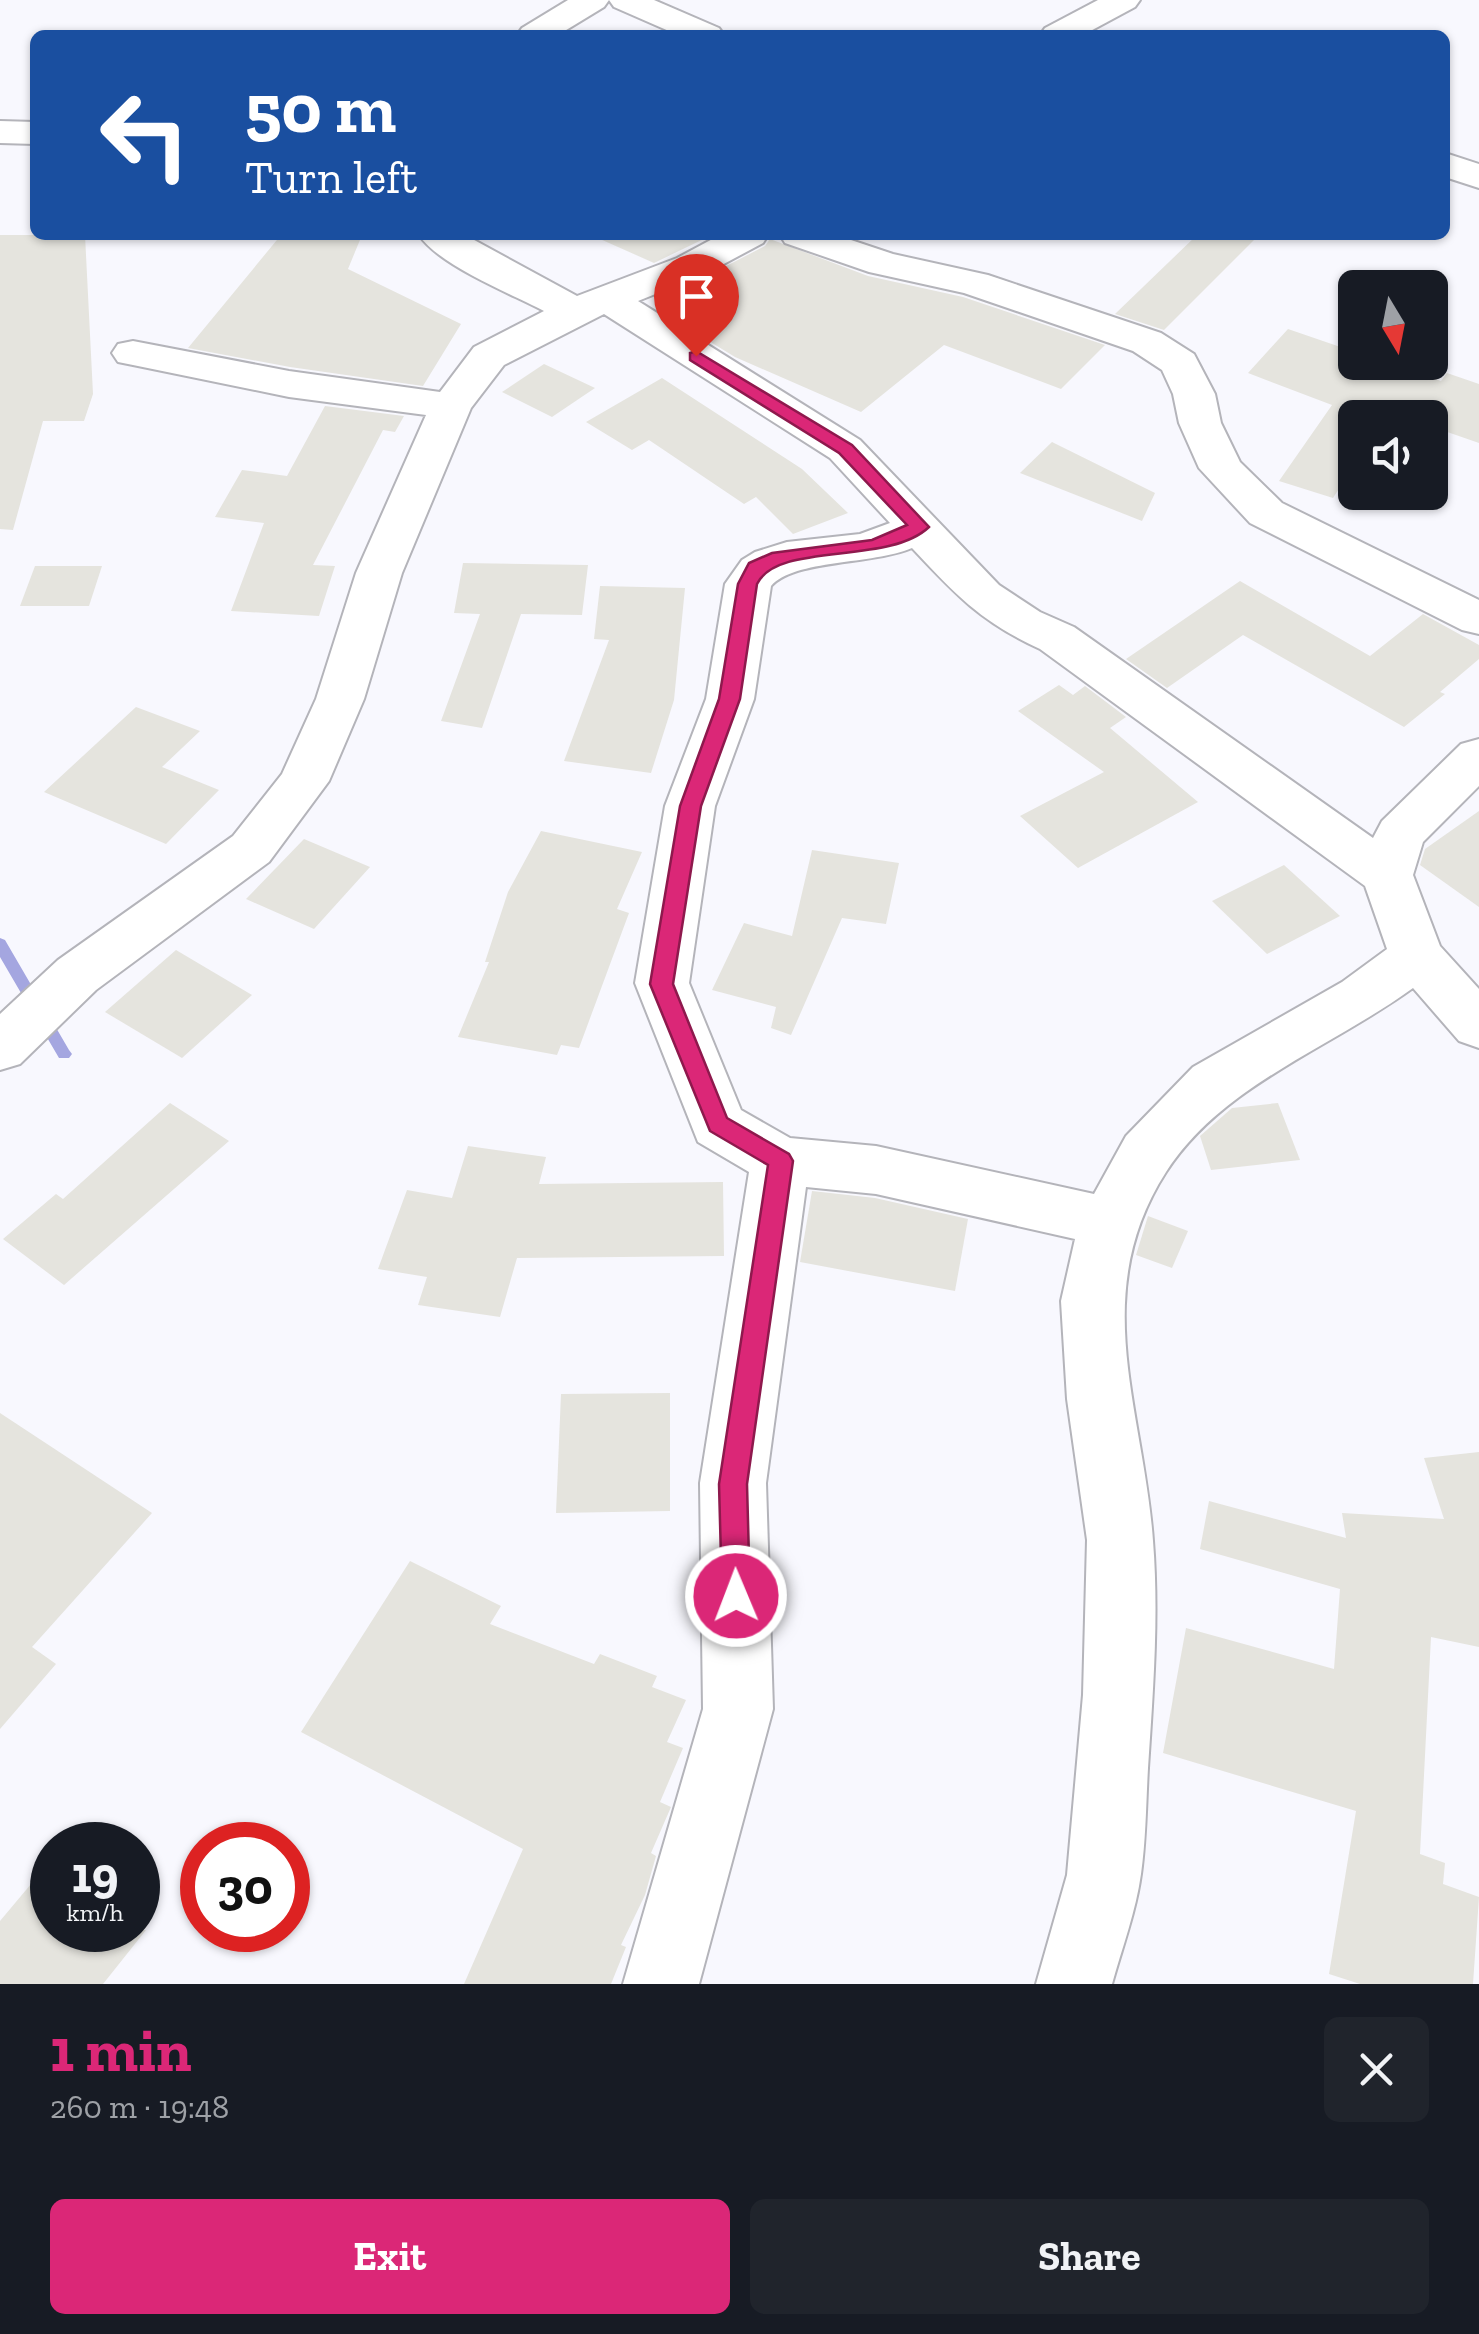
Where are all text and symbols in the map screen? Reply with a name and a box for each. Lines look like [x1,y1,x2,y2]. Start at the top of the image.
text: 50 m [245,66,396,150]
icon: left [80,70,210,200]
text: Turn left [245,151,417,205]
pin [654,254,739,357]
icon: arrive [669,269,724,324]
north arrow [1338,270,1448,380]
map controls [1338,270,1448,510]
button: sound [1338,400,1448,510]
position arrow [684,1544,788,1648]
speed limit sign: 30 [180,1822,310,1952]
text: 19 [72,1845,118,1905]
text: km/h [66,1897,124,1927]
text: 1 min [50,2014,192,2086]
button: close [1324,2017,1429,2122]
text: 260 m · 19:48 [50,2088,229,2126]
button: Exit [50,2199,730,2314]
button: Share [750,2199,1429,2314]

